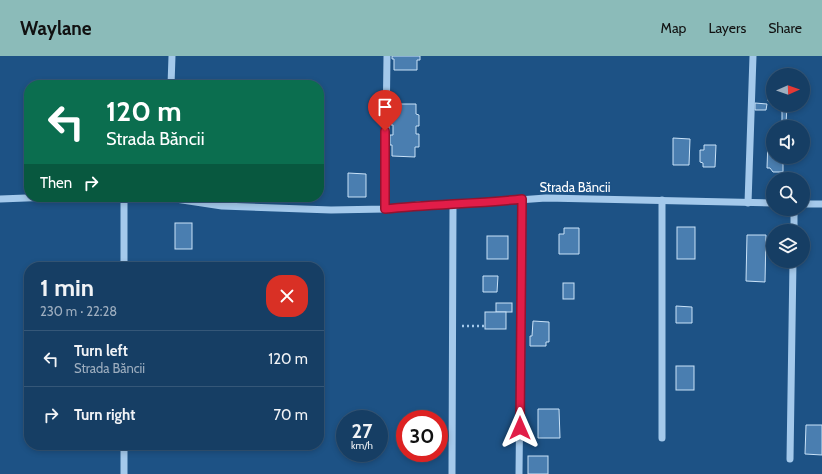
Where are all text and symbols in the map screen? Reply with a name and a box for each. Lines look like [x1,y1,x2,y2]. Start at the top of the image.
text: Waylane [20,17,92,40]
text: Map [661,19,686,37]
text: Layers [708,19,746,37]
text: Share [768,19,802,37]
north arrow [766,68,810,112]
map controls [766,68,810,268]
pin [368,90,402,131]
text: 120 m [106,94,182,128]
icon: left [40,96,92,148]
icon: arrive [374,96,396,118]
button: sound [766,120,810,164]
text: Strada Băncii [106,128,204,150]
icon: right [80,172,102,194]
button: search [766,172,810,216]
text: Then [40,174,72,192]
street label: Strada Băncii [539,179,611,195]
button: layers [766,224,810,268]
text: 1 min [40,273,94,302]
button: close [266,275,308,317]
text: 230 m · 22:28 [40,303,117,319]
text: Turn left [74,342,128,360]
icon: left [40,348,62,370]
text: 120 m [268,350,308,368]
text: Strada Băncii [74,360,145,376]
icon: right [40,404,62,426]
text: Turn right [74,406,135,424]
text: 70 m [274,406,308,424]
position arrow [499,407,541,449]
speed limit sign: 30 [396,410,448,462]
text: 27 [352,419,372,443]
text: km/h [351,439,373,452]

